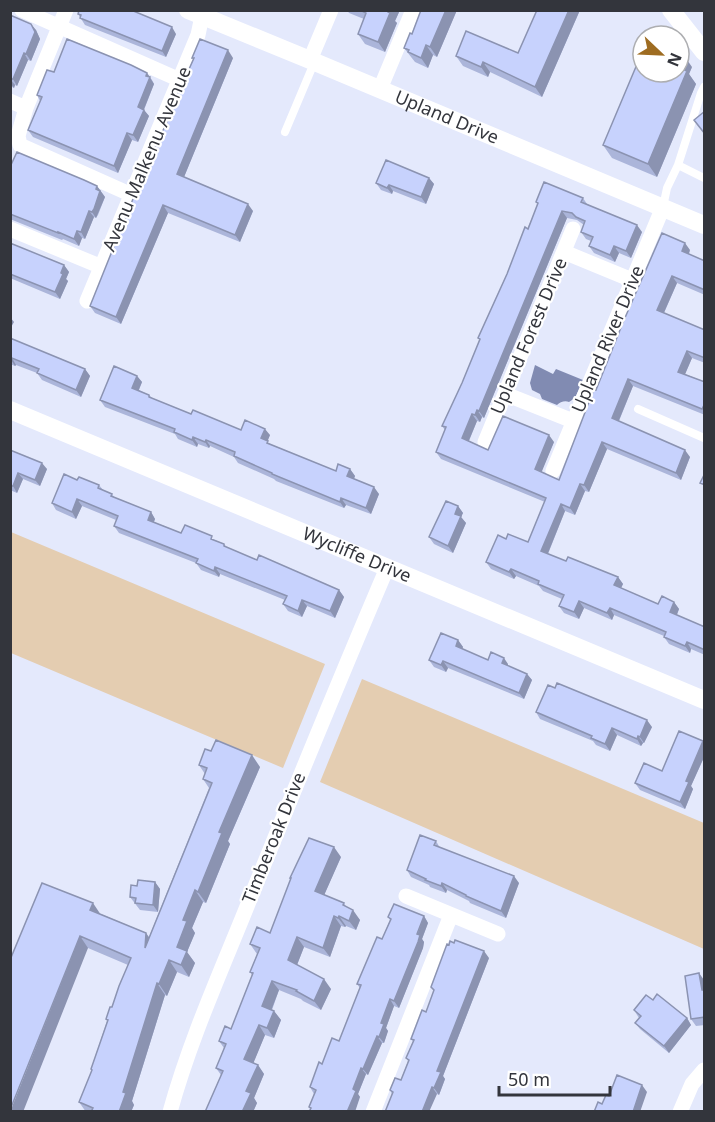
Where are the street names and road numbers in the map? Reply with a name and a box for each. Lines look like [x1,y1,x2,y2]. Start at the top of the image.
street label: Avenu Malkenu Avenue [96,62,196,255]
street label: Upland Drive [391,84,503,149]
street label: Upland Forest Drive [484,254,572,417]
street label: Upland River Drive [565,261,649,416]
street label: Wycliffe Drive [299,521,415,587]
street label: Timberoak Drive [236,768,310,907]

